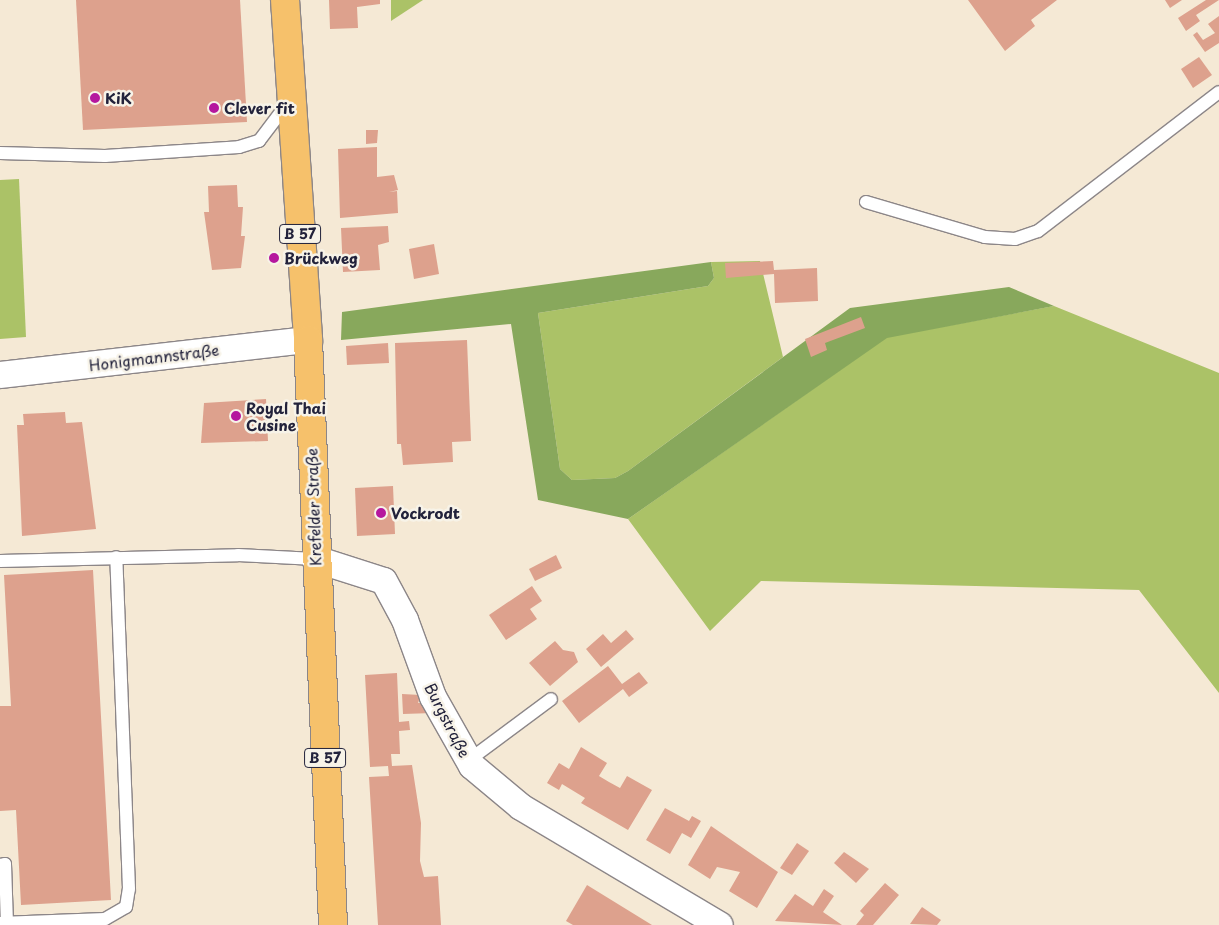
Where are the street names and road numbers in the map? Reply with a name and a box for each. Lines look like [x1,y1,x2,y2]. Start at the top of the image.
road number: B 57 [279,222,321,245]
street label: Honigmannstraße [88,340,220,374]
street label: Krefelder Straße [302,447,324,567]
street label: Burgstraße [422,680,474,760]
road number: B 57 [304,746,346,770]

